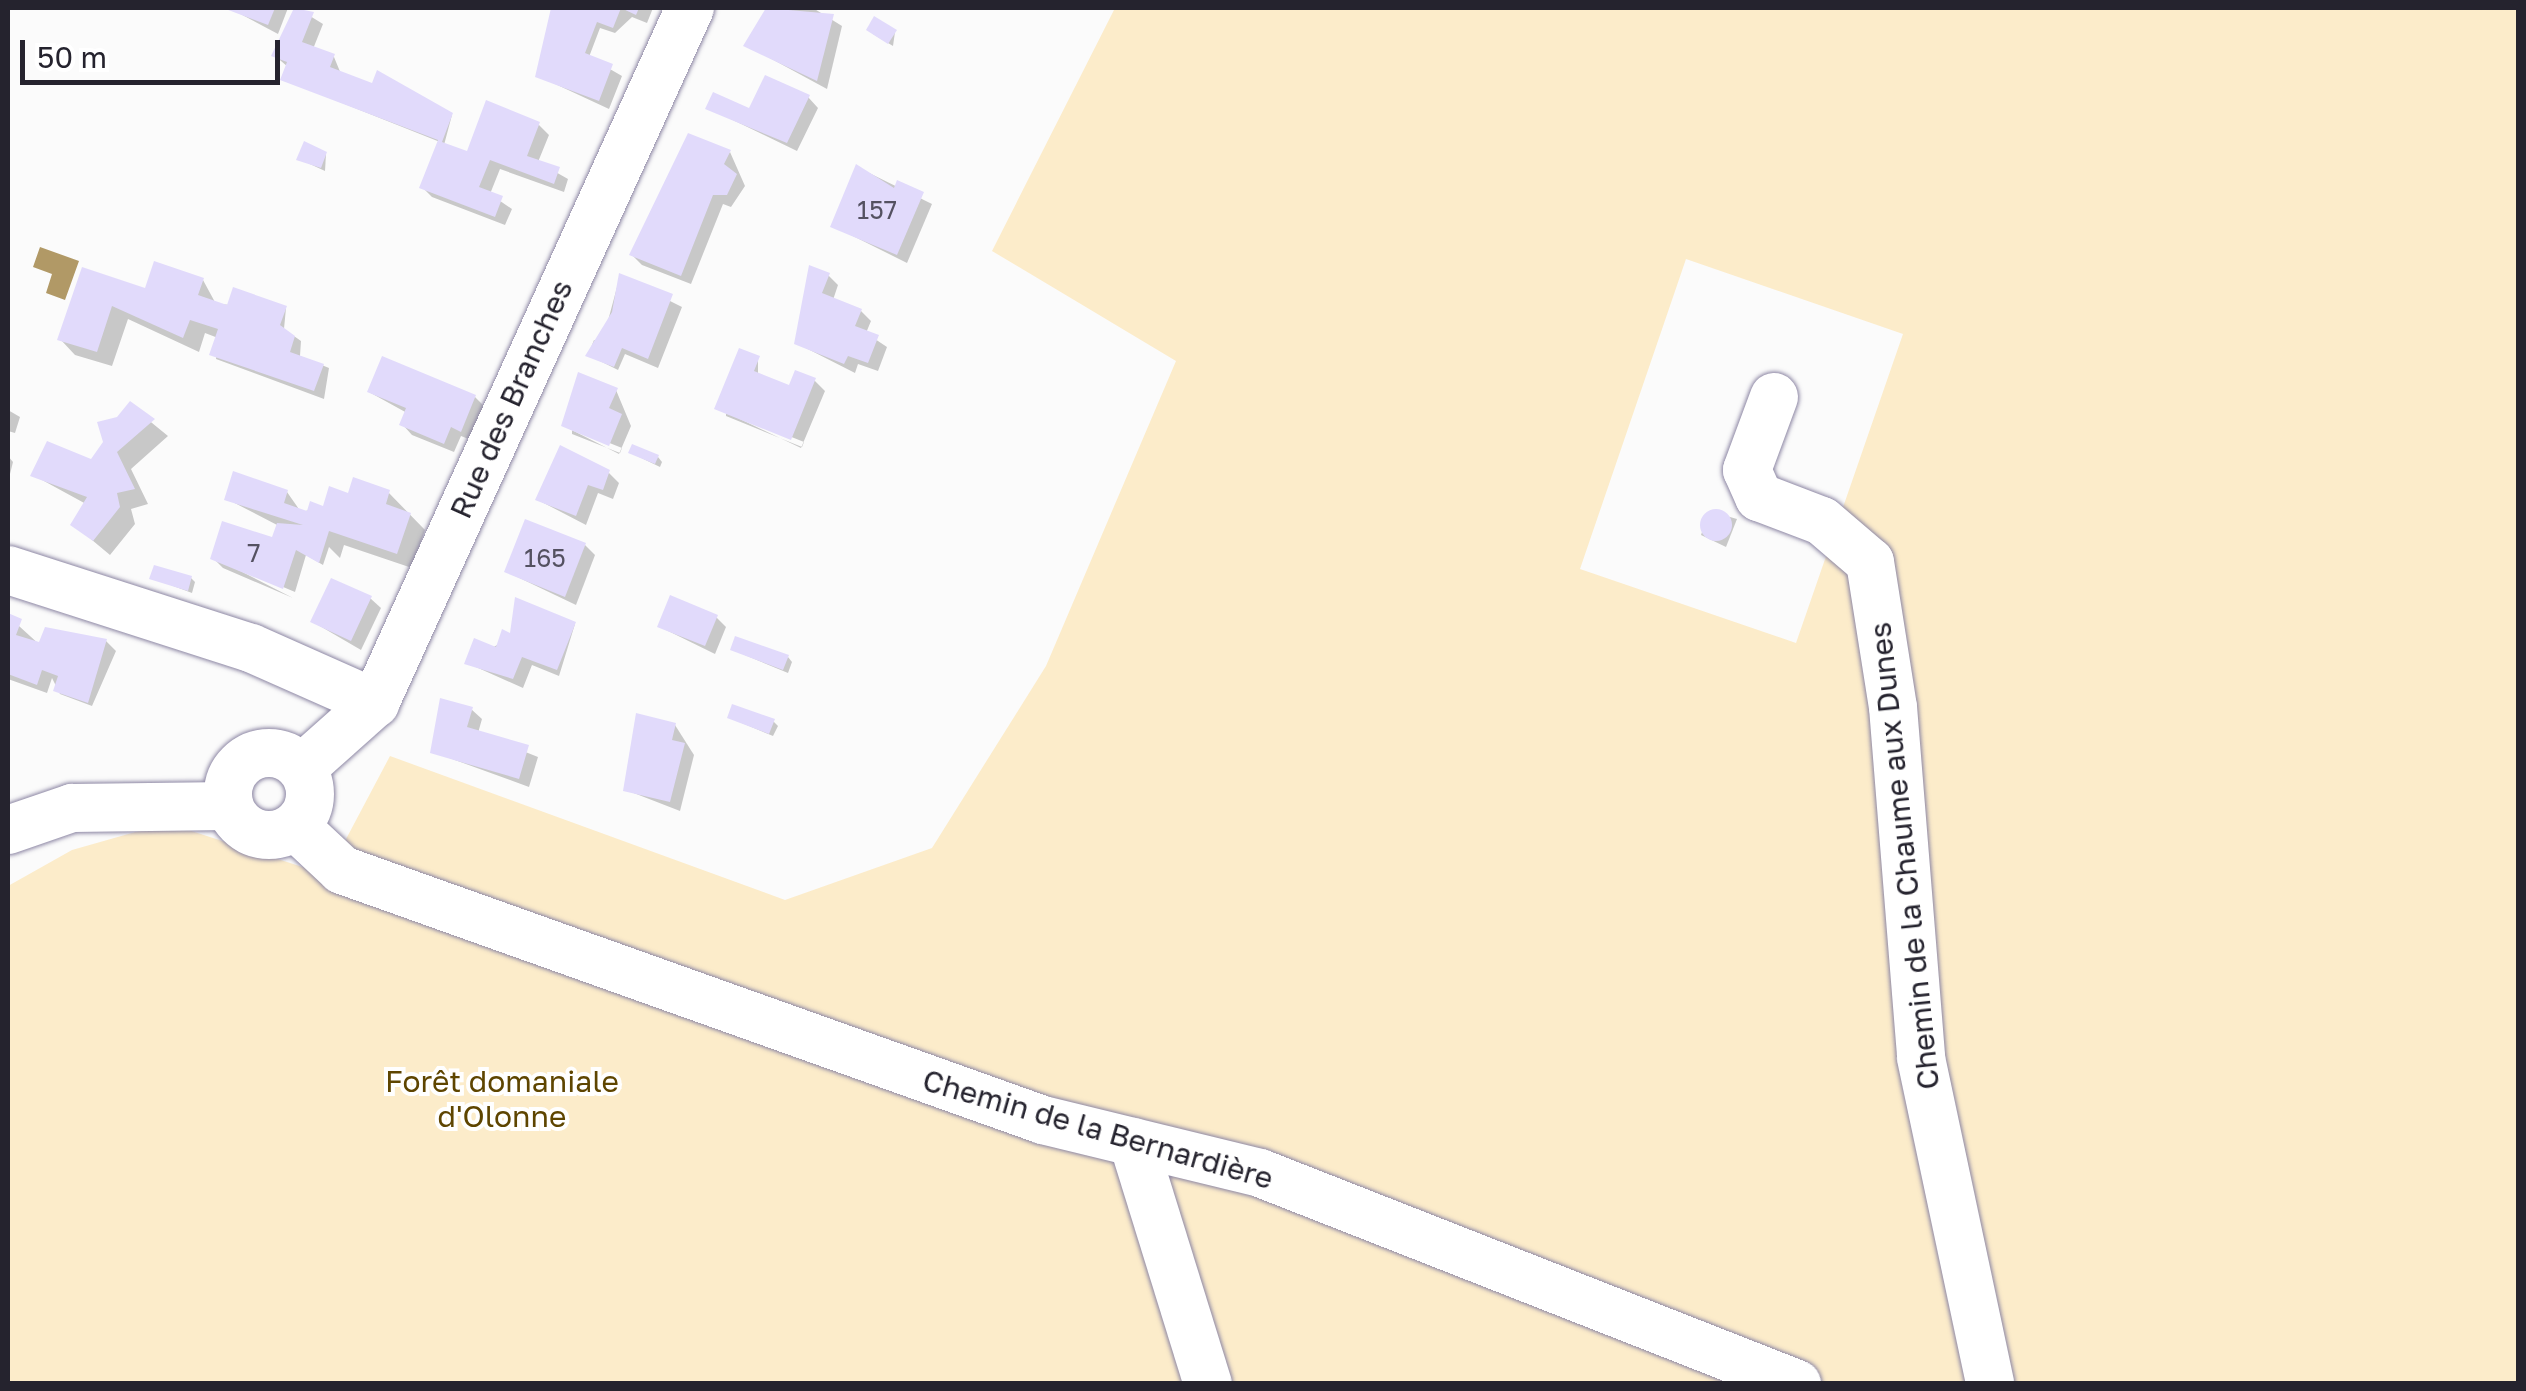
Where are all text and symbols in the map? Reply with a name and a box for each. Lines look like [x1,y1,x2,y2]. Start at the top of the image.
scale bar [25,20,285,82]
text: 50 m [37,39,107,75]
house number: 157 [857,195,897,225]
street label: Rue des Branches [442,274,580,524]
house number: 7 [247,538,261,568]
house number: 165 [524,543,566,573]
street label: Chemin de la Chaume aux Dunes [1862,621,1946,1091]
street label: Chemin de la Bernardière [919,1062,1277,1196]
park label: Forêt domaniale d'Olonne [385,1063,619,1134]

